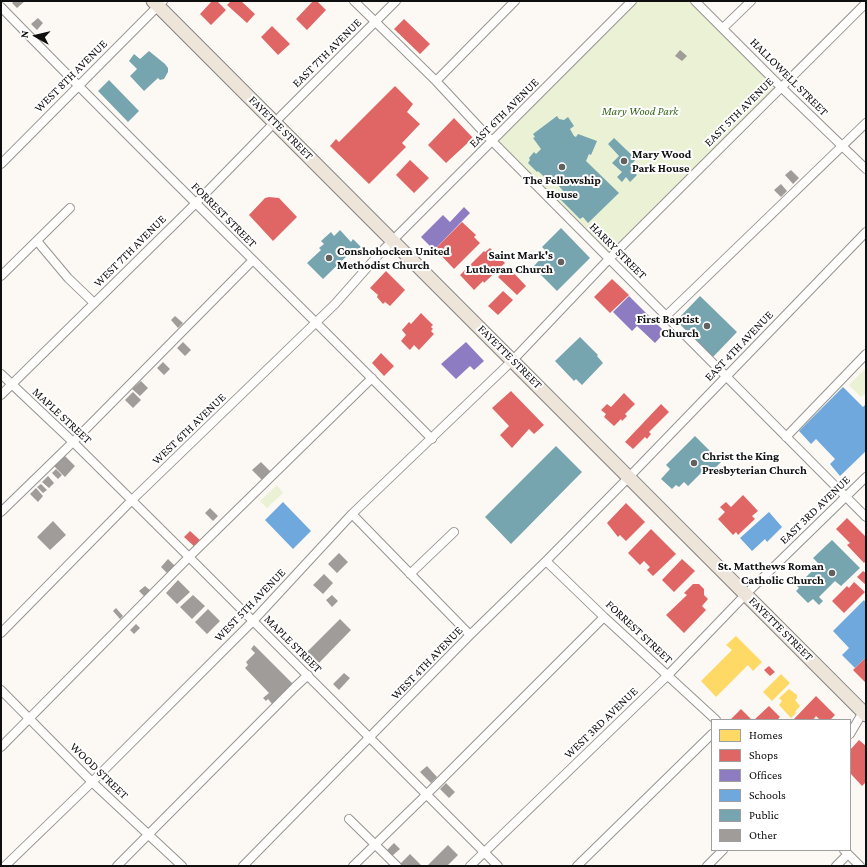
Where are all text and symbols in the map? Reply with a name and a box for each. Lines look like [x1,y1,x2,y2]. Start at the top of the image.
street label: EAST 7TH AVENUE [289,15,365,91]
north arrow [16,16,56,56]
text: N [18,30,31,39]
street label: HALLOWELL STREET [747,35,831,119]
street label: WEST 8TH AVENUE [32,37,110,115]
street label: EAST 5TH AVENUE [701,74,777,150]
street label: EAST 6TH AVENUE [466,75,542,151]
street label: FAYETTE STREET [246,93,316,163]
park label: Mary Wood Park [602,104,678,118]
place label: Mary Wood Park House [632,147,691,175]
marker: Mary Wood Park House [619,156,629,166]
marker: The Fellowship House [557,162,567,172]
place label: The Fellowship House [523,173,601,201]
street label: FORREST STREET [188,179,260,251]
street label: WEST 7TH AVENUE [91,212,169,290]
street label: HARRY STREET [587,220,649,282]
place label: Conshohocken United Methodist Church [337,244,450,272]
place label: Saint Mark's Lutheran Church [466,248,553,276]
marker: Conshohocken United Methodist Church [324,253,334,263]
marker: Saint Mark's Lutheran Church [556,257,566,267]
street label: EAST 4TH AVENUE [702,308,776,384]
place label: First Baptist Church [637,312,699,340]
marker: First Baptist Church [702,321,712,331]
street label: FAYETTE STREET [475,322,545,392]
street label: MAPLE STREET [29,385,95,447]
street label: WEST 6TH AVENUE [149,390,229,468]
place label: Christ the King Presbyterian Church [702,449,807,477]
marker: Christ the King Presbyterian Church [689,458,699,468]
street label: EAST 3RD AVENUE [777,473,853,547]
place label: St. Matthews Roman Catholic Church [718,559,824,587]
street label: WEST 5TH AVENUE [211,565,289,645]
marker: St. Matthews Roman Catholic Church [827,568,837,578]
street label: FAYETTE STREET [746,594,816,664]
street label: FORREST STREET [603,597,675,667]
street label: MAPLE STREET [261,612,325,676]
street label: WEST 4TH AVENUE [388,623,466,703]
street label: WEST 3RD AVENUE [561,684,641,762]
legend [711,719,851,851]
text: Homes [749,728,782,742]
street label: WOOD STREET [67,740,131,802]
text: Shops [749,748,778,762]
text: Offices [749,768,782,782]
text: Schools [749,788,786,802]
text: Public [749,808,779,822]
text: Other [749,828,777,842]

